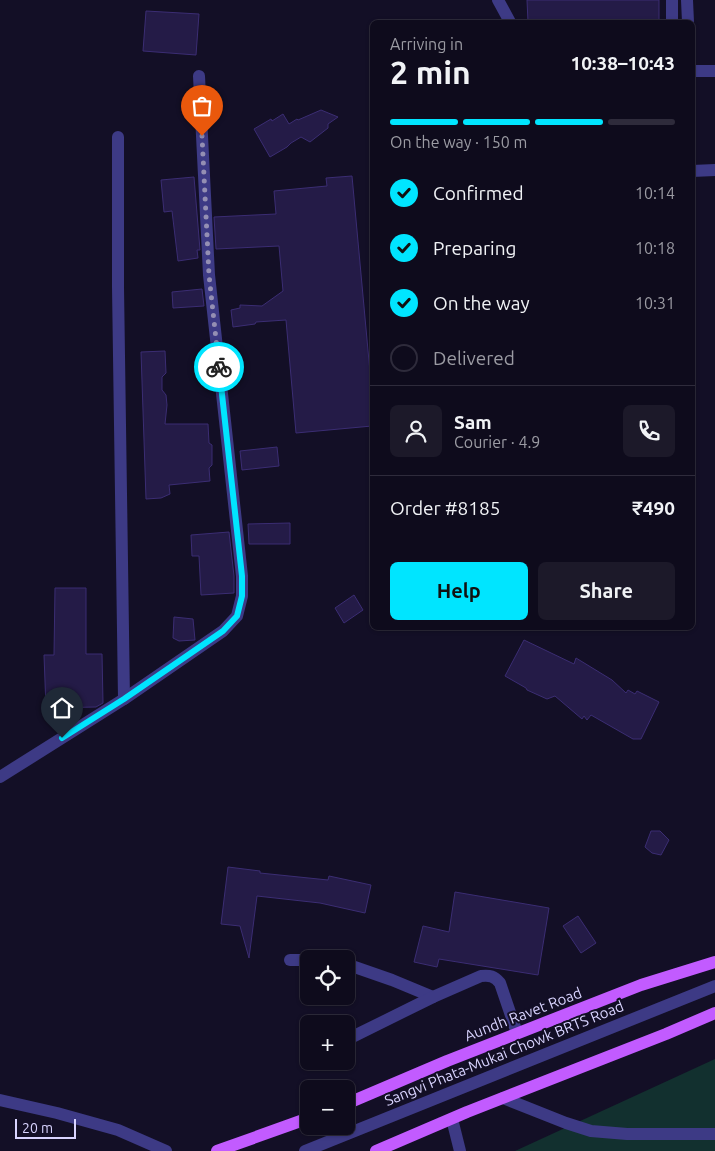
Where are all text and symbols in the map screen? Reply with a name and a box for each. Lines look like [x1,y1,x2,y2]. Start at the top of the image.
text: Arriving in [390,35,463,53]
text: 10:38–10:43 [570,52,675,74]
text: 2 min [390,54,471,90]
pin [181,85,223,136]
icon: bag [188,92,216,120]
text: On the way · 150 m [390,133,527,151]
icon: check [390,179,418,207]
text: Confirmed [433,182,524,204]
text: 10:14 [635,184,675,202]
icon: check [390,234,418,262]
text: Preparing [433,237,517,259]
text: 10:18 [635,239,675,257]
icon: check [390,289,418,317]
text: On the way [433,292,530,314]
text: 10:31 [635,294,675,312]
courier [194,342,244,392]
text: Delivered [433,347,515,369]
icon: bike [205,353,233,381]
button: person [390,405,442,457]
button: phone [623,405,675,457]
text: Sam [454,411,492,433]
text: Courier · 4.9 [454,433,540,451]
text: Order #8185 [390,497,500,519]
text: ₹490 [632,497,675,519]
button: Help [390,562,528,620]
button: Share [538,562,675,620]
pin [41,687,83,738]
icon: home [48,694,76,722]
map controls [300,950,355,1135]
button: locate [300,950,355,1005]
street label: Aundh Ravet Road [462,984,584,1044]
street label: Sangvi Phata-Mukai Chowk BRTS Road [382,997,626,1109]
button: + [300,1015,355,1070]
button: − [300,1080,355,1135]
scale bar [15,1116,76,1139]
text: 20 m [22,1120,53,1136]

